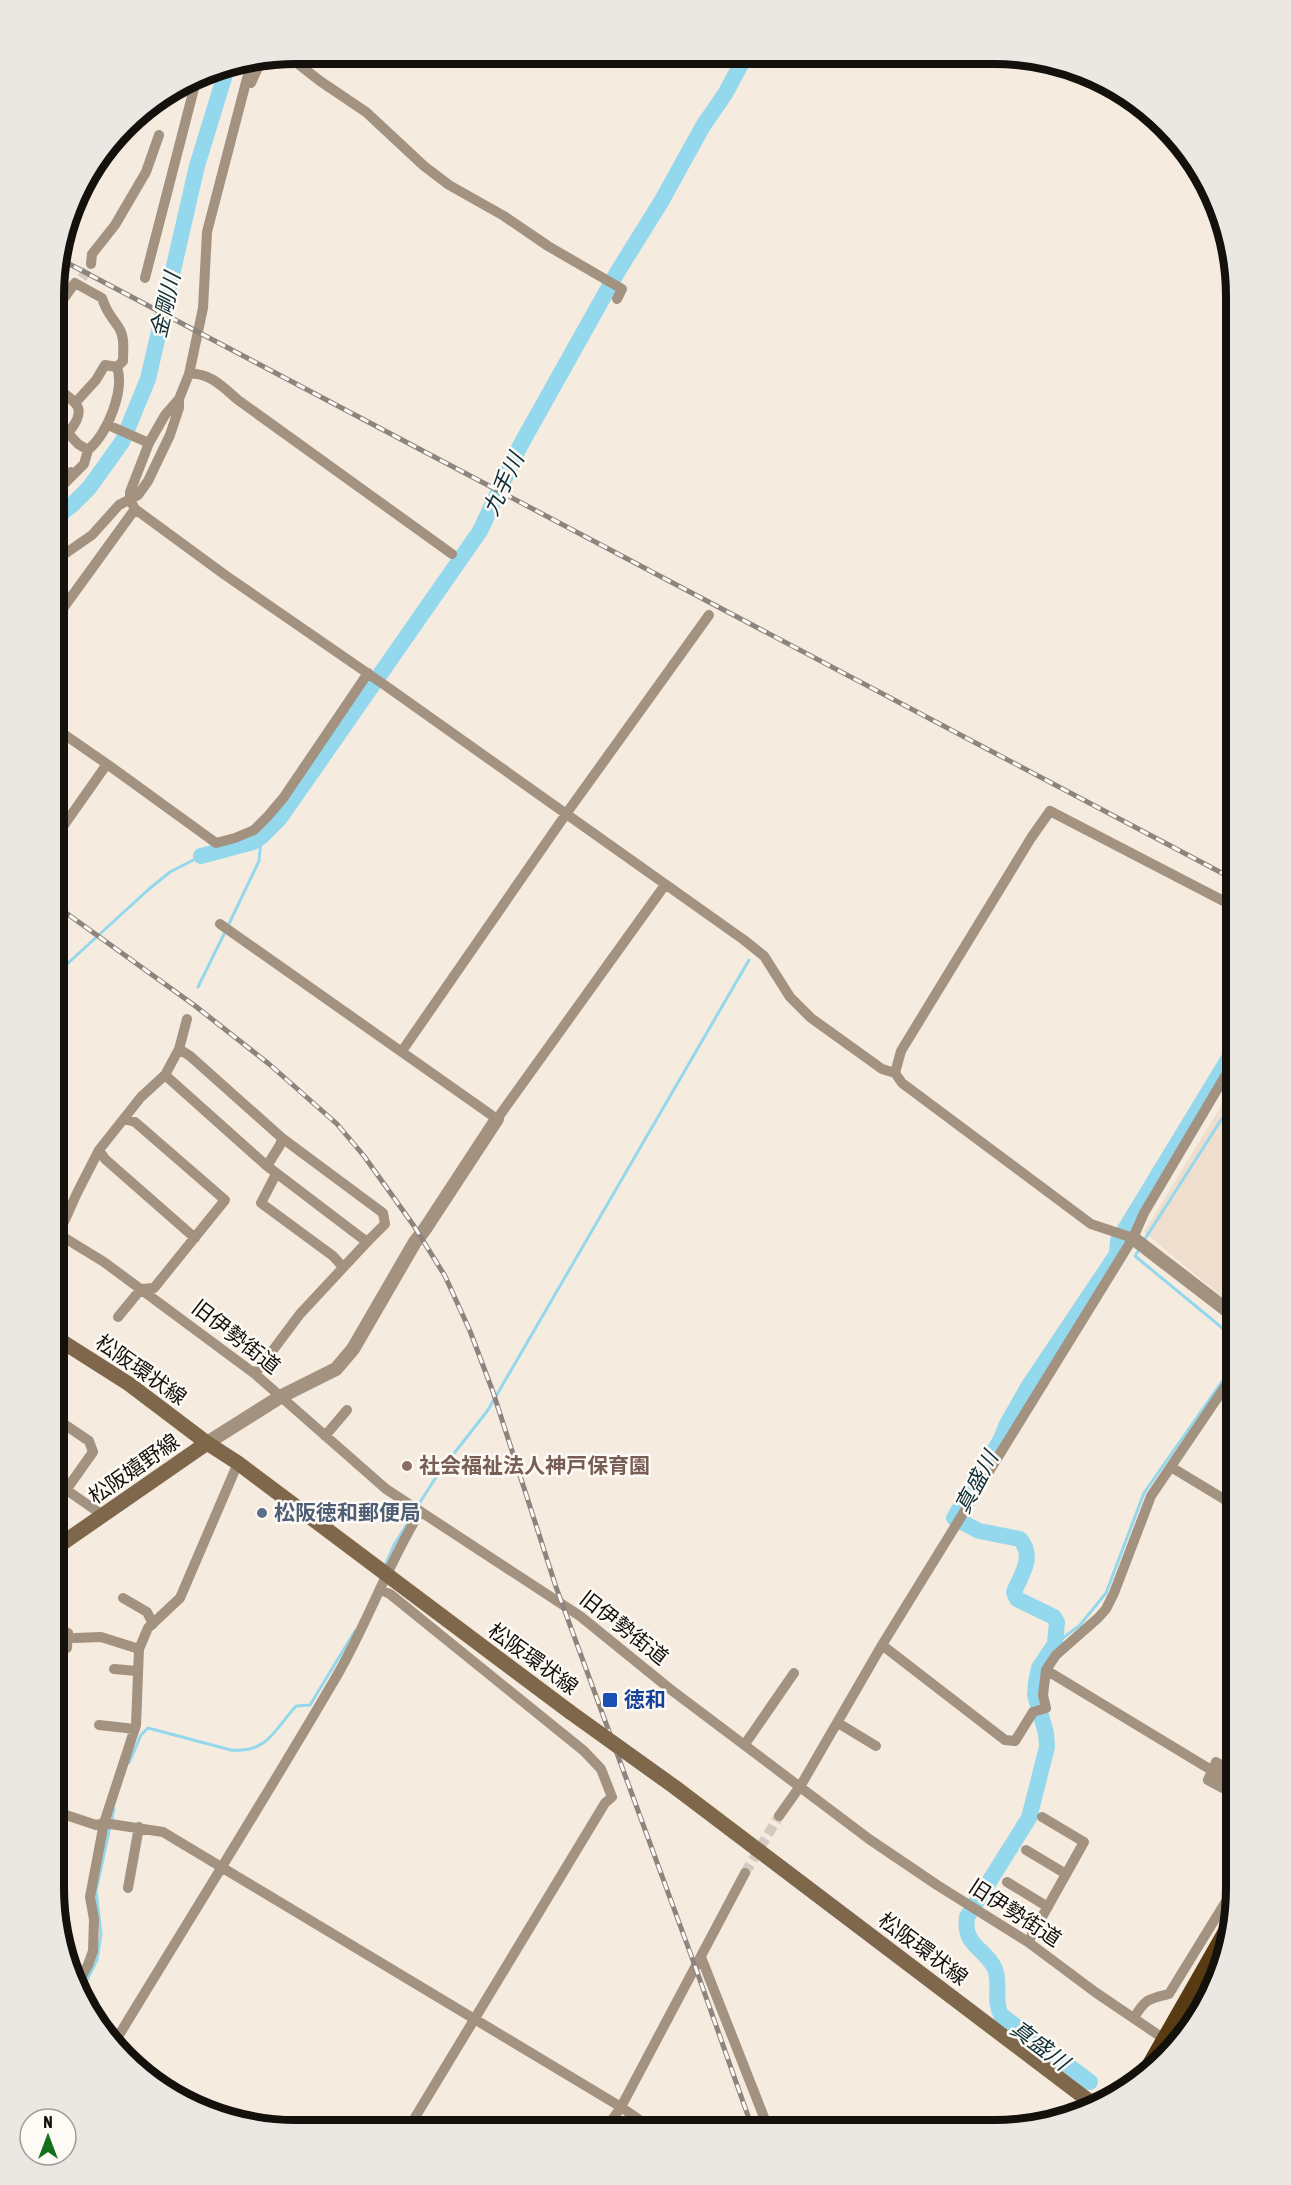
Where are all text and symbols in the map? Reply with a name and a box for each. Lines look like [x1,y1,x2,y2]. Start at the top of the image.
water label: 金剛川 [145,268,186,340]
water label: 九手川 [477,447,530,519]
street label: 旧伊勢街道 [188,1294,285,1378]
street label: 松阪環状線 [92,1329,191,1409]
street label: 松阪嬉野線 [84,1428,183,1508]
water label: 真盛川 [949,1445,1004,1517]
place label: 社会福祉法人神戸保育園 [419,1453,650,1477]
marker: 社会福祉法人神戸保育園 [400,1459,414,1473]
place label: 松阪徳和郵便局 [274,1500,421,1524]
marker: 松阪徳和郵便局 [255,1506,269,1520]
street label: 旧伊勢街道 [576,1585,673,1669]
street label: 松阪環状線 [484,1618,583,1699]
place label: 徳和 [624,1687,666,1711]
marker: 徳和 [601,1691,619,1709]
street label: 旧伊勢街道 [965,1874,1066,1951]
street label: 松阪環状線 [874,1907,973,1989]
water label: 真盛川 [1006,2015,1076,2076]
north arrow [18,2107,78,2167]
text: N [43,2113,53,2131]

